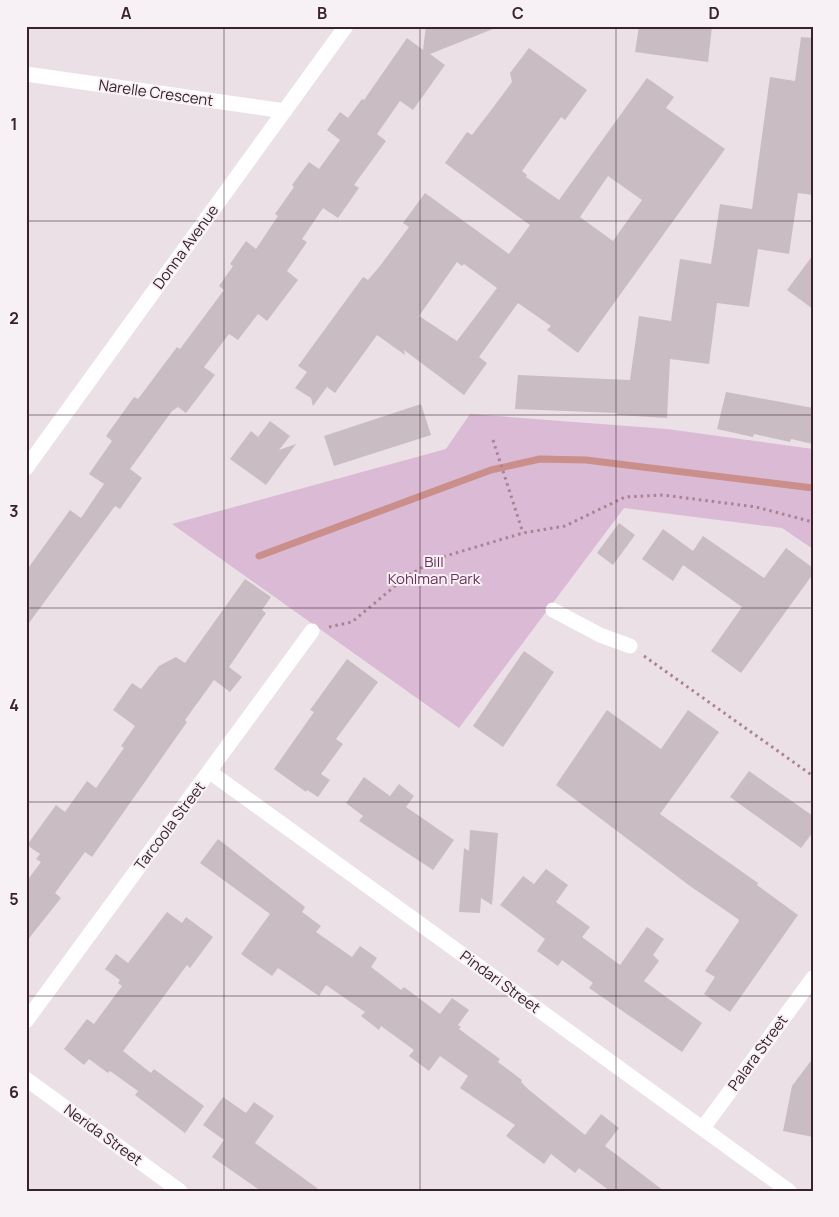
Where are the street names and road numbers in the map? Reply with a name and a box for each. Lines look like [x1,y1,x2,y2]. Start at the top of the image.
street label: Narelle Crescent [97,74,215,111]
street label: Donna Avenue [148,200,223,293]
street label: Tarcoola Street [129,777,210,874]
street label: Pindari Street [456,945,545,1018]
street label: Palara Street [723,1010,792,1095]
street label: Nerida Street [60,1099,147,1170]

